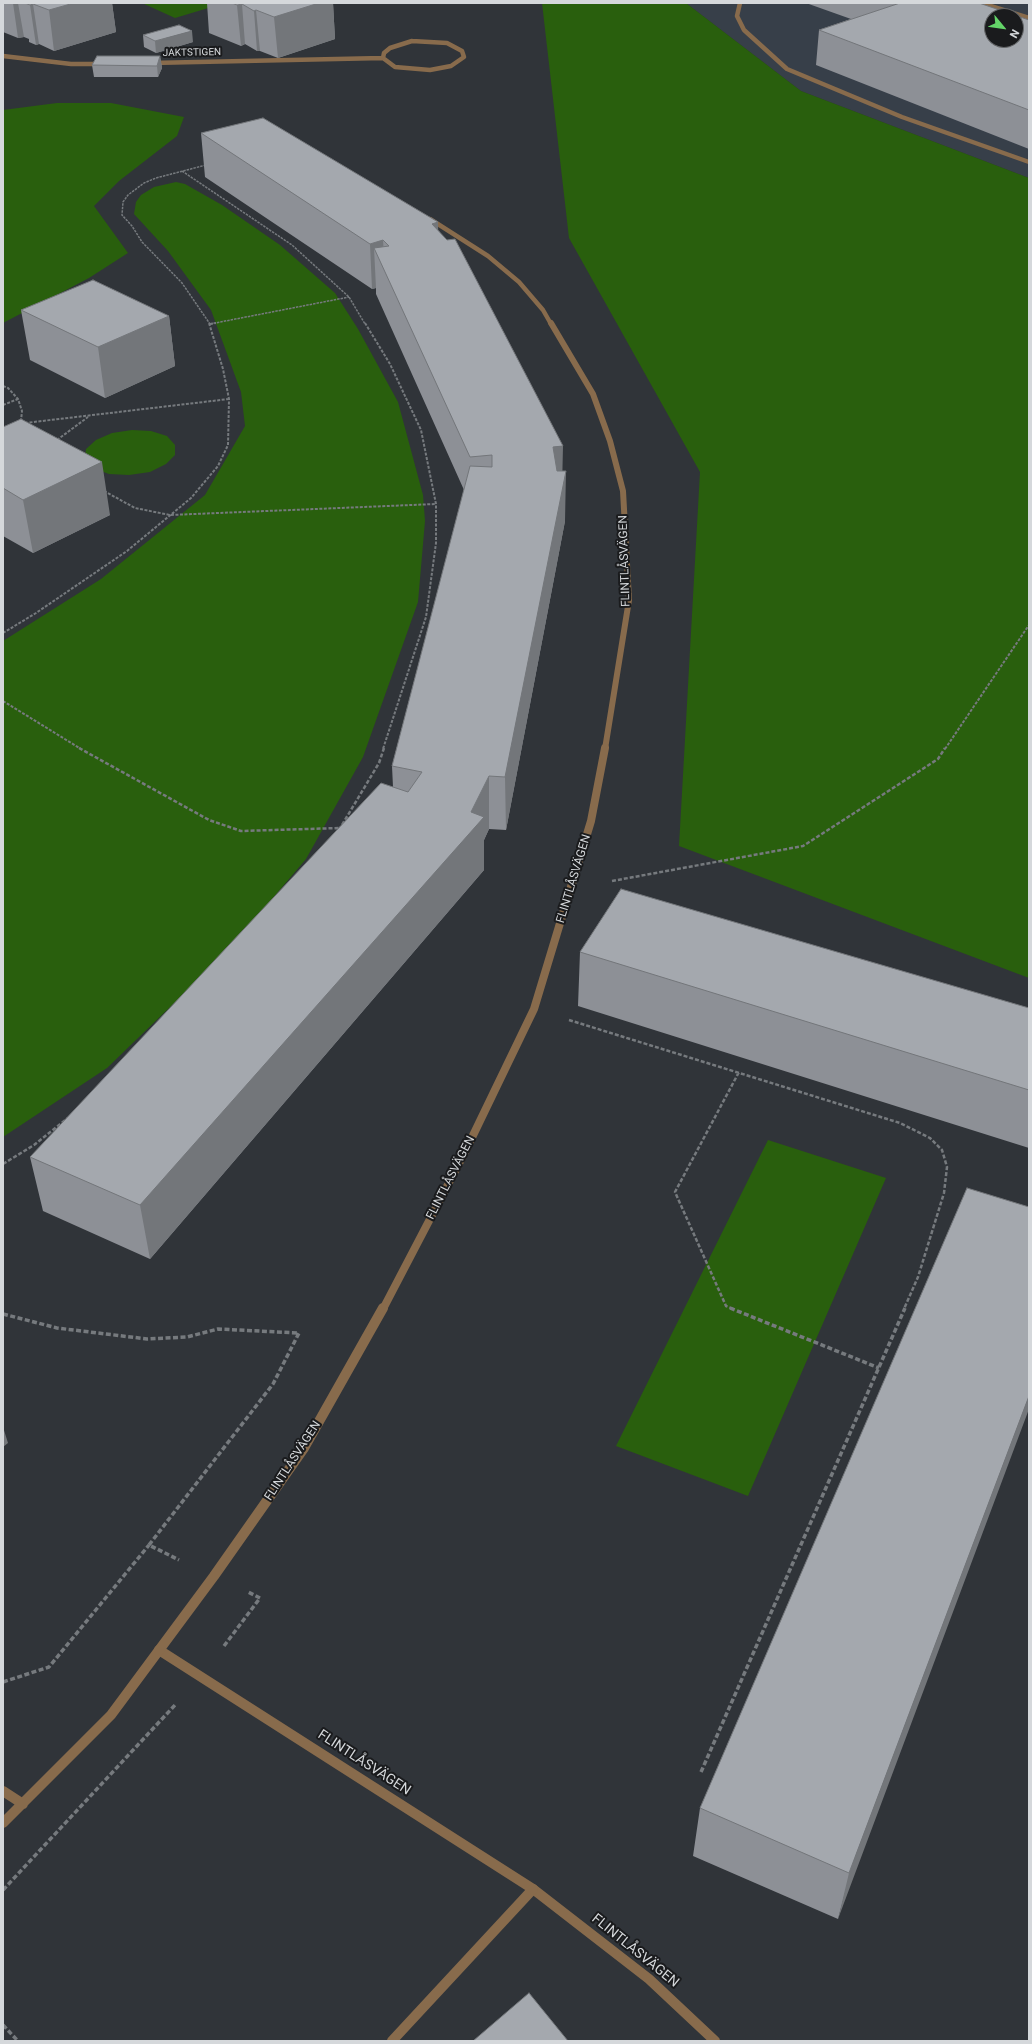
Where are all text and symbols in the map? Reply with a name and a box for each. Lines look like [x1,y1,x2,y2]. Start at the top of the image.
north arrow [984,8,1024,48]
text: N [1006,27,1022,40]
street label: JAKTSTIGEN [163,46,221,60]
street label: FLINTLÅSVÄGEN [616,515,634,607]
street label: FLINTLÅSVÄGEN [554,833,594,925]
street label: FLINTLÅSVÄGEN [424,1134,478,1222]
street label: FLINTLÅSVÄGEN [262,1419,324,1503]
street label: FLINTLÅSVÄGEN [314,1727,414,1799]
street label: FLINTLÅSVÄGEN [588,1911,682,1991]

